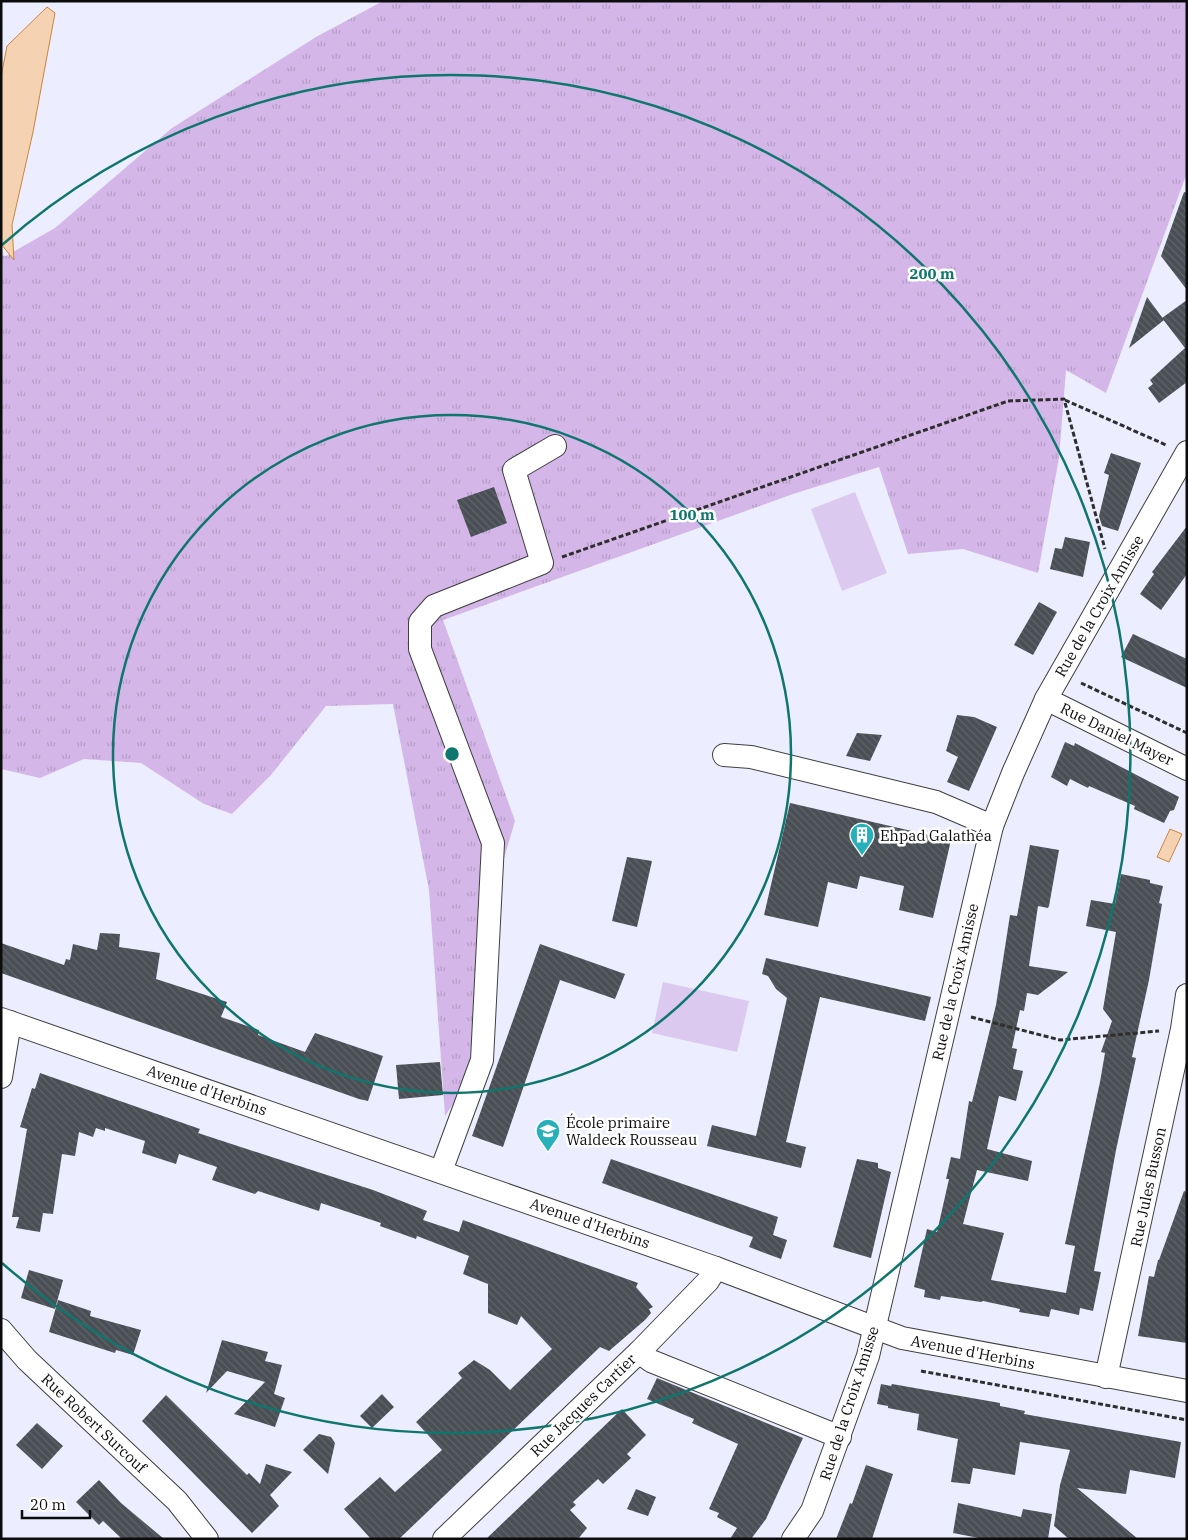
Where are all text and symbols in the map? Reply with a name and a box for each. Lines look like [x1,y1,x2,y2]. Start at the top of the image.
text: 200 m [909,264,955,283]
text: 100 m [669,505,715,524]
street label: Rue de la Croix Amisse [1051,532,1147,680]
street label: Rue Daniel Mayer [1057,698,1177,770]
centre of rings [443,745,461,763]
building icon: Ehpad Galathéa [849,822,875,856]
place label: Ehpad Galathéa [880,826,992,845]
street label: Rue de la Croix Amisse [928,902,982,1062]
street label: Avenue d'Herbins [144,1061,270,1119]
place label: École primaire Waldeck Rousseau [566,1113,697,1149]
school or university icon: École primaire Waldeck Rousseau [535,1118,561,1152]
street label: Rue Jules Busson [1126,1125,1170,1249]
street label: Avenue d'Herbins [527,1194,653,1252]
street label: Rue de la Croix Amisse [815,1324,883,1482]
street label: Avenue d'Herbins [909,1331,1037,1373]
street label: Rue Jacques Cartier [526,1349,640,1460]
street label: Rue Robert Surcouf [37,1369,151,1477]
scale bar [22,1488,90,1520]
text: 20 m [30,1495,66,1514]

